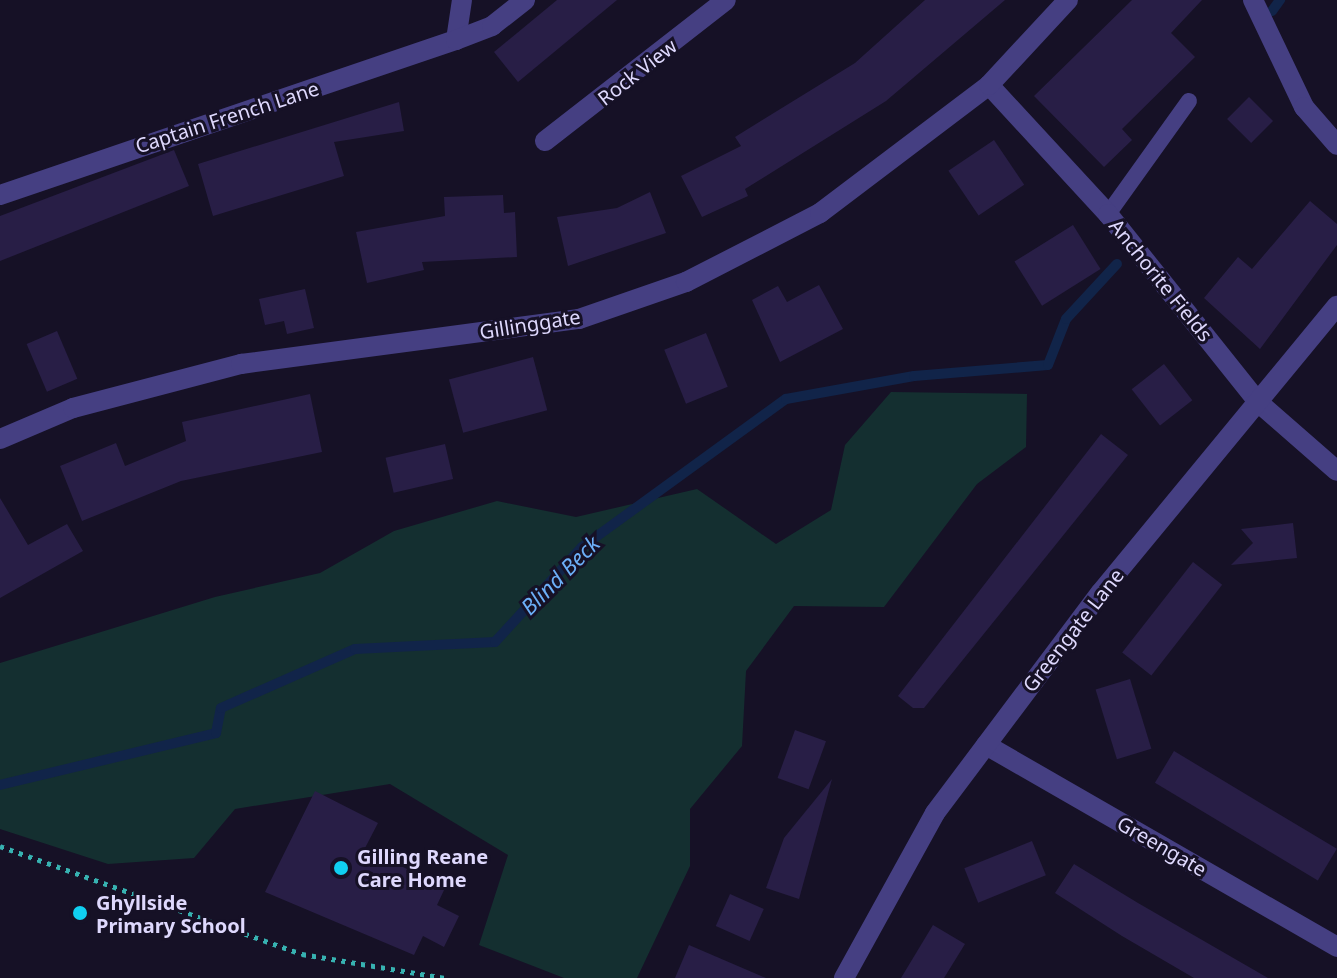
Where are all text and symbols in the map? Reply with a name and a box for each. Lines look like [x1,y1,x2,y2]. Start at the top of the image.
street label: Rock View [593,34,681,110]
street label: Captain French Lane [132,76,322,158]
street label: Anchorite Fields [1104,214,1218,346]
street label: Gillinggate [478,304,582,344]
water label: Blind Beck [515,530,605,620]
street label: Greengate Lane [1017,564,1129,696]
street label: Greengate [1113,811,1211,881]
place label: Gilling Reane Care Home [357,844,488,891]
marker: Gilling Reane Care Home [332,859,350,877]
place label: Ghyllside Primary School [96,890,246,937]
marker: Ghyllside Primary School [71,904,89,922]

